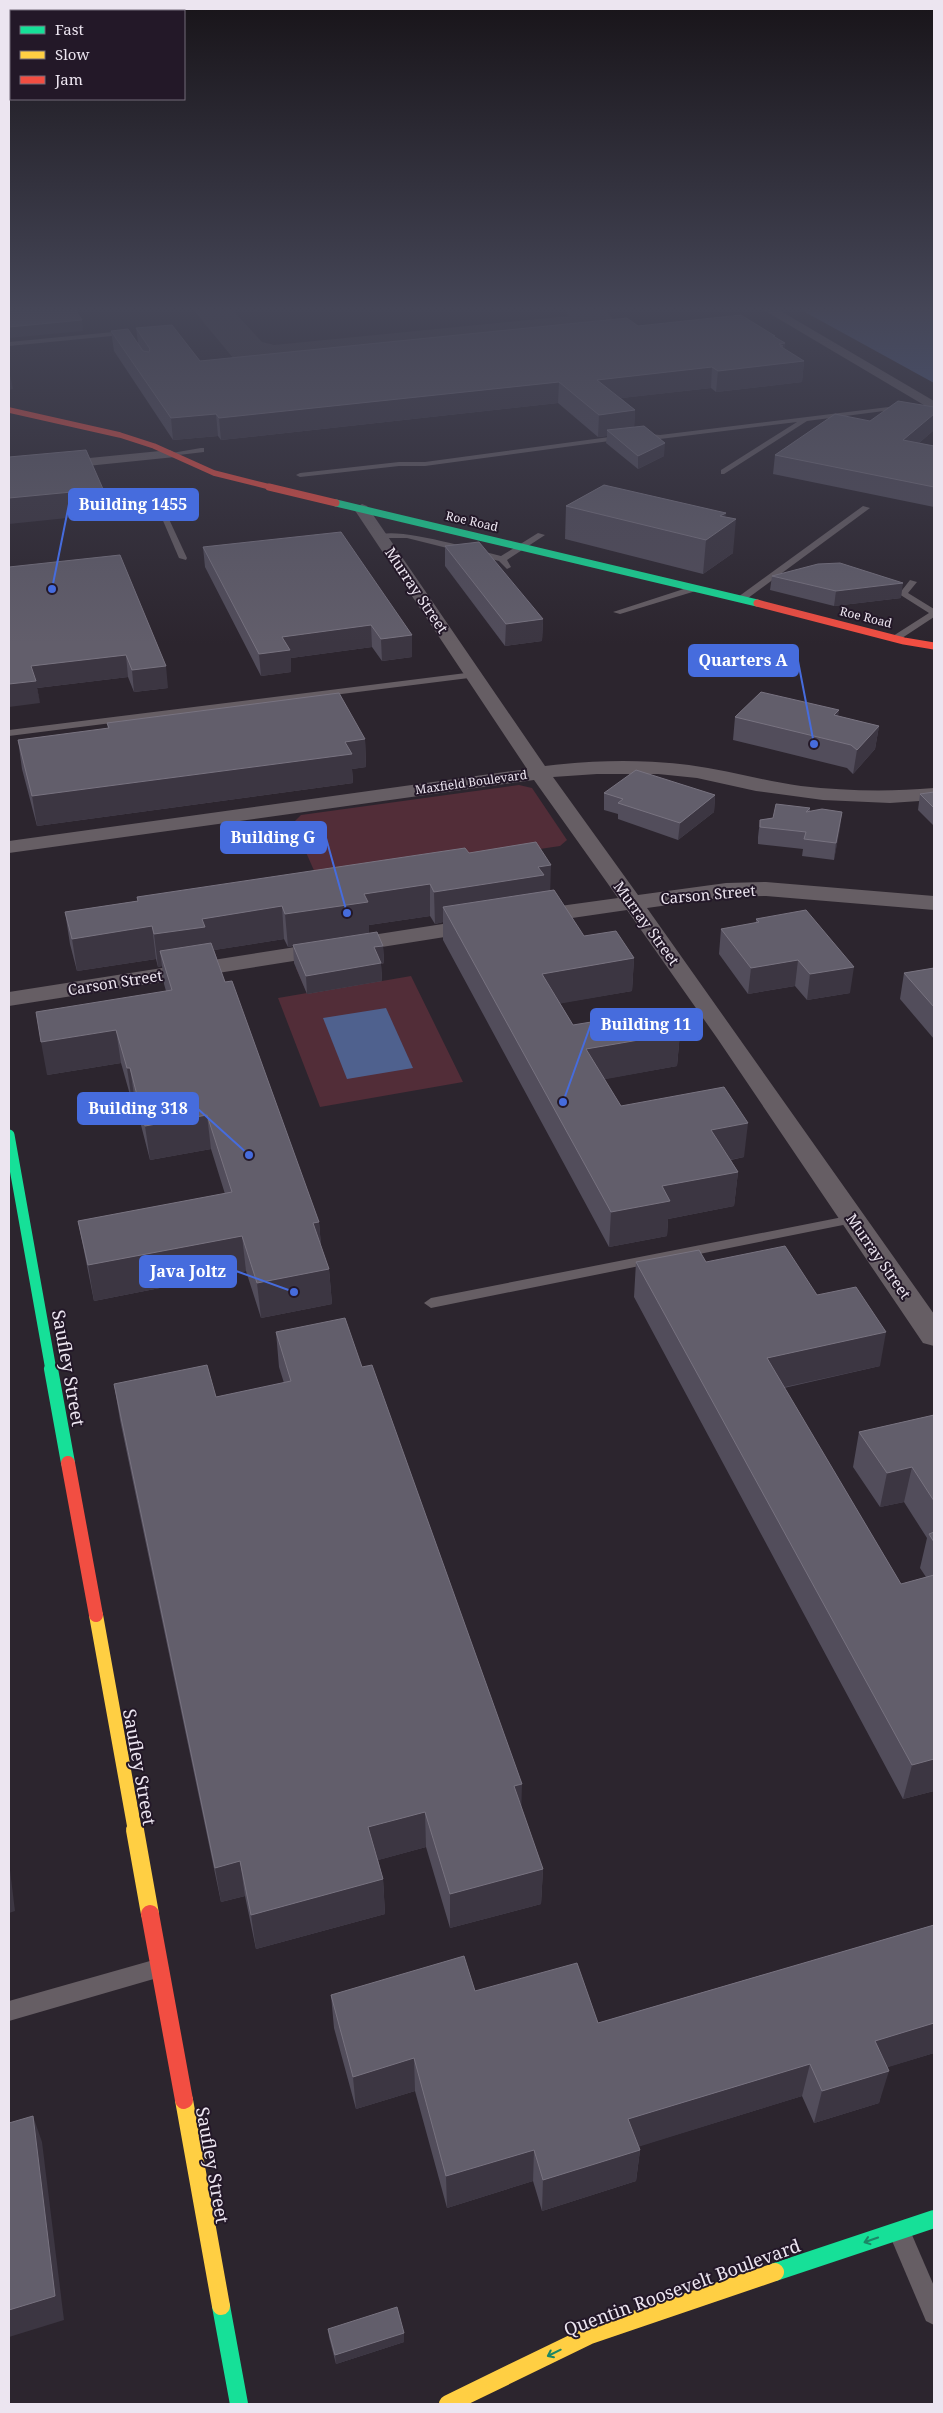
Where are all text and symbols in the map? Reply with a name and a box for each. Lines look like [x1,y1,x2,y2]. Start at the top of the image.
legend [10,10,185,100]
text: Fast [55,19,84,39]
text: Slow [55,44,89,64]
text: Jam [54,69,83,89]
callout: Building 1455 [69,489,198,520]
text: Building 1455 [79,493,187,515]
street label: Roe Road [444,507,500,535]
street label: Murray Street [381,543,453,637]
street label: Roe Road [838,602,895,632]
callout: Quarters A [689,645,798,676]
text: Quarters A [698,649,789,671]
street label: Maxfield Boulevard [414,766,529,798]
callout: Building G [221,822,326,853]
text: Building G [231,826,315,848]
street label: Murray Street [610,877,684,969]
street label: Carson Street [660,880,756,908]
street label: Carson Street [66,965,164,999]
callout: Building 11 [591,1009,702,1040]
text: Building 11 [601,1013,691,1035]
callout: Building 318 [78,1093,198,1124]
text: Building 318 [88,1097,188,1119]
street label: Murray Street [842,1209,916,1303]
callout: Java Joltz [140,1256,236,1287]
text: Java Joltz [149,1260,226,1282]
street label: Saufley Street [47,1308,91,1428]
street label: Saufley Street [118,1707,162,1827]
street label: Saufley Street [191,2105,235,2225]
street label: Quentin Roosevelt Boulevard [560,2233,804,2341]
one-way arrow [864,2235,880,2245]
one-way arrow [547,2349,562,2358]

